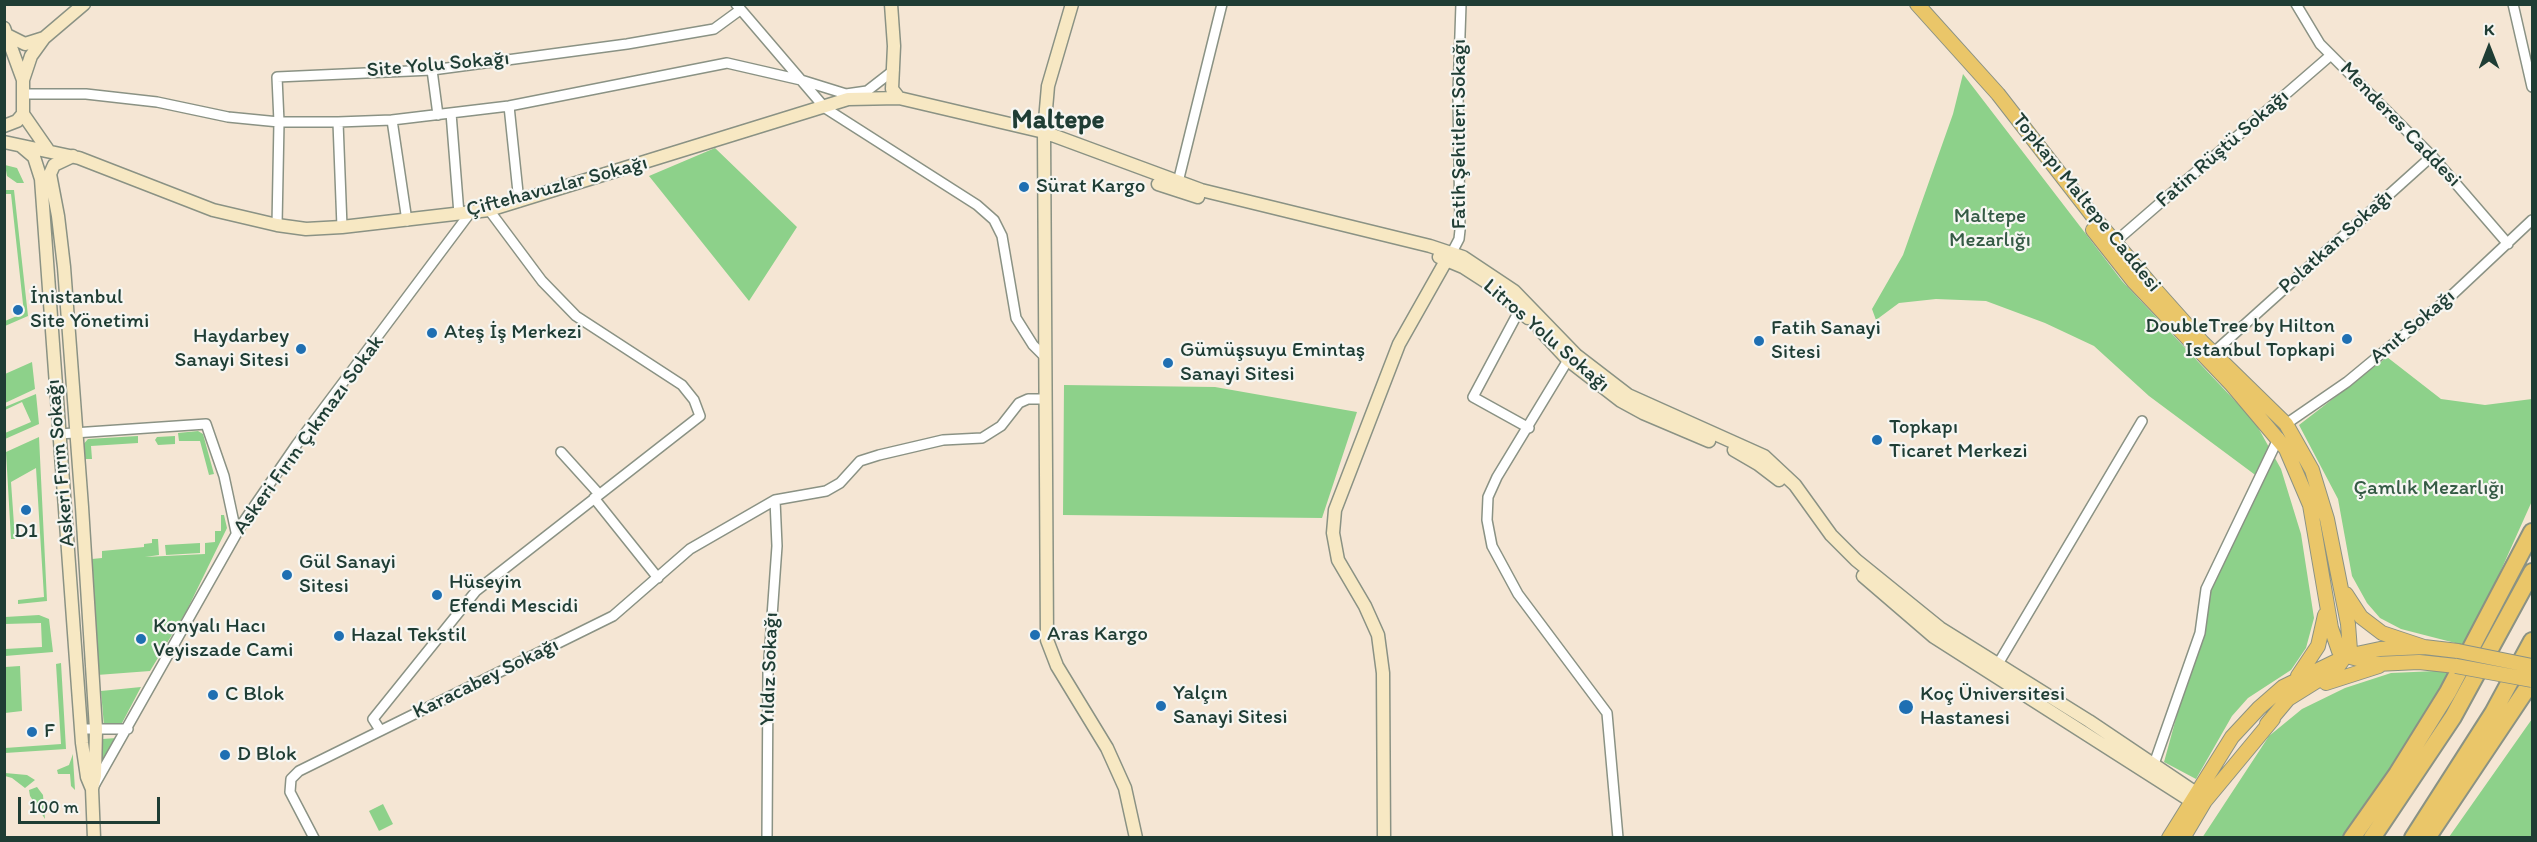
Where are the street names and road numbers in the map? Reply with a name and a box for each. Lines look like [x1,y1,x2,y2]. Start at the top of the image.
street label: Fatih Şehitleri Sokağı [1447,39,1473,229]
street label: Site Yolu Sokağı [366,46,510,84]
street label: Menderes Caddesi [2334,57,2466,193]
street label: Fatin Rüştü Sokağı [2151,84,2295,214]
street label: Topkapı Maltepe Caddesi [2006,108,2166,298]
street label: Çiftehavuzlar Sokağı [464,151,650,223]
street label: Polatkan Sokağı [2274,184,2398,300]
street label: Litros Yolu Sokağı [1477,274,1615,398]
street label: Anıt Sokağı [2365,284,2461,370]
street label: Askeri Fırın Çıkmazı Sokak [228,330,390,540]
street label: Askeri Fırın Sokağı [41,378,81,548]
street label: Yıldız Sokağı [755,612,785,726]
street label: Karacabey Sokağı [409,633,563,725]

